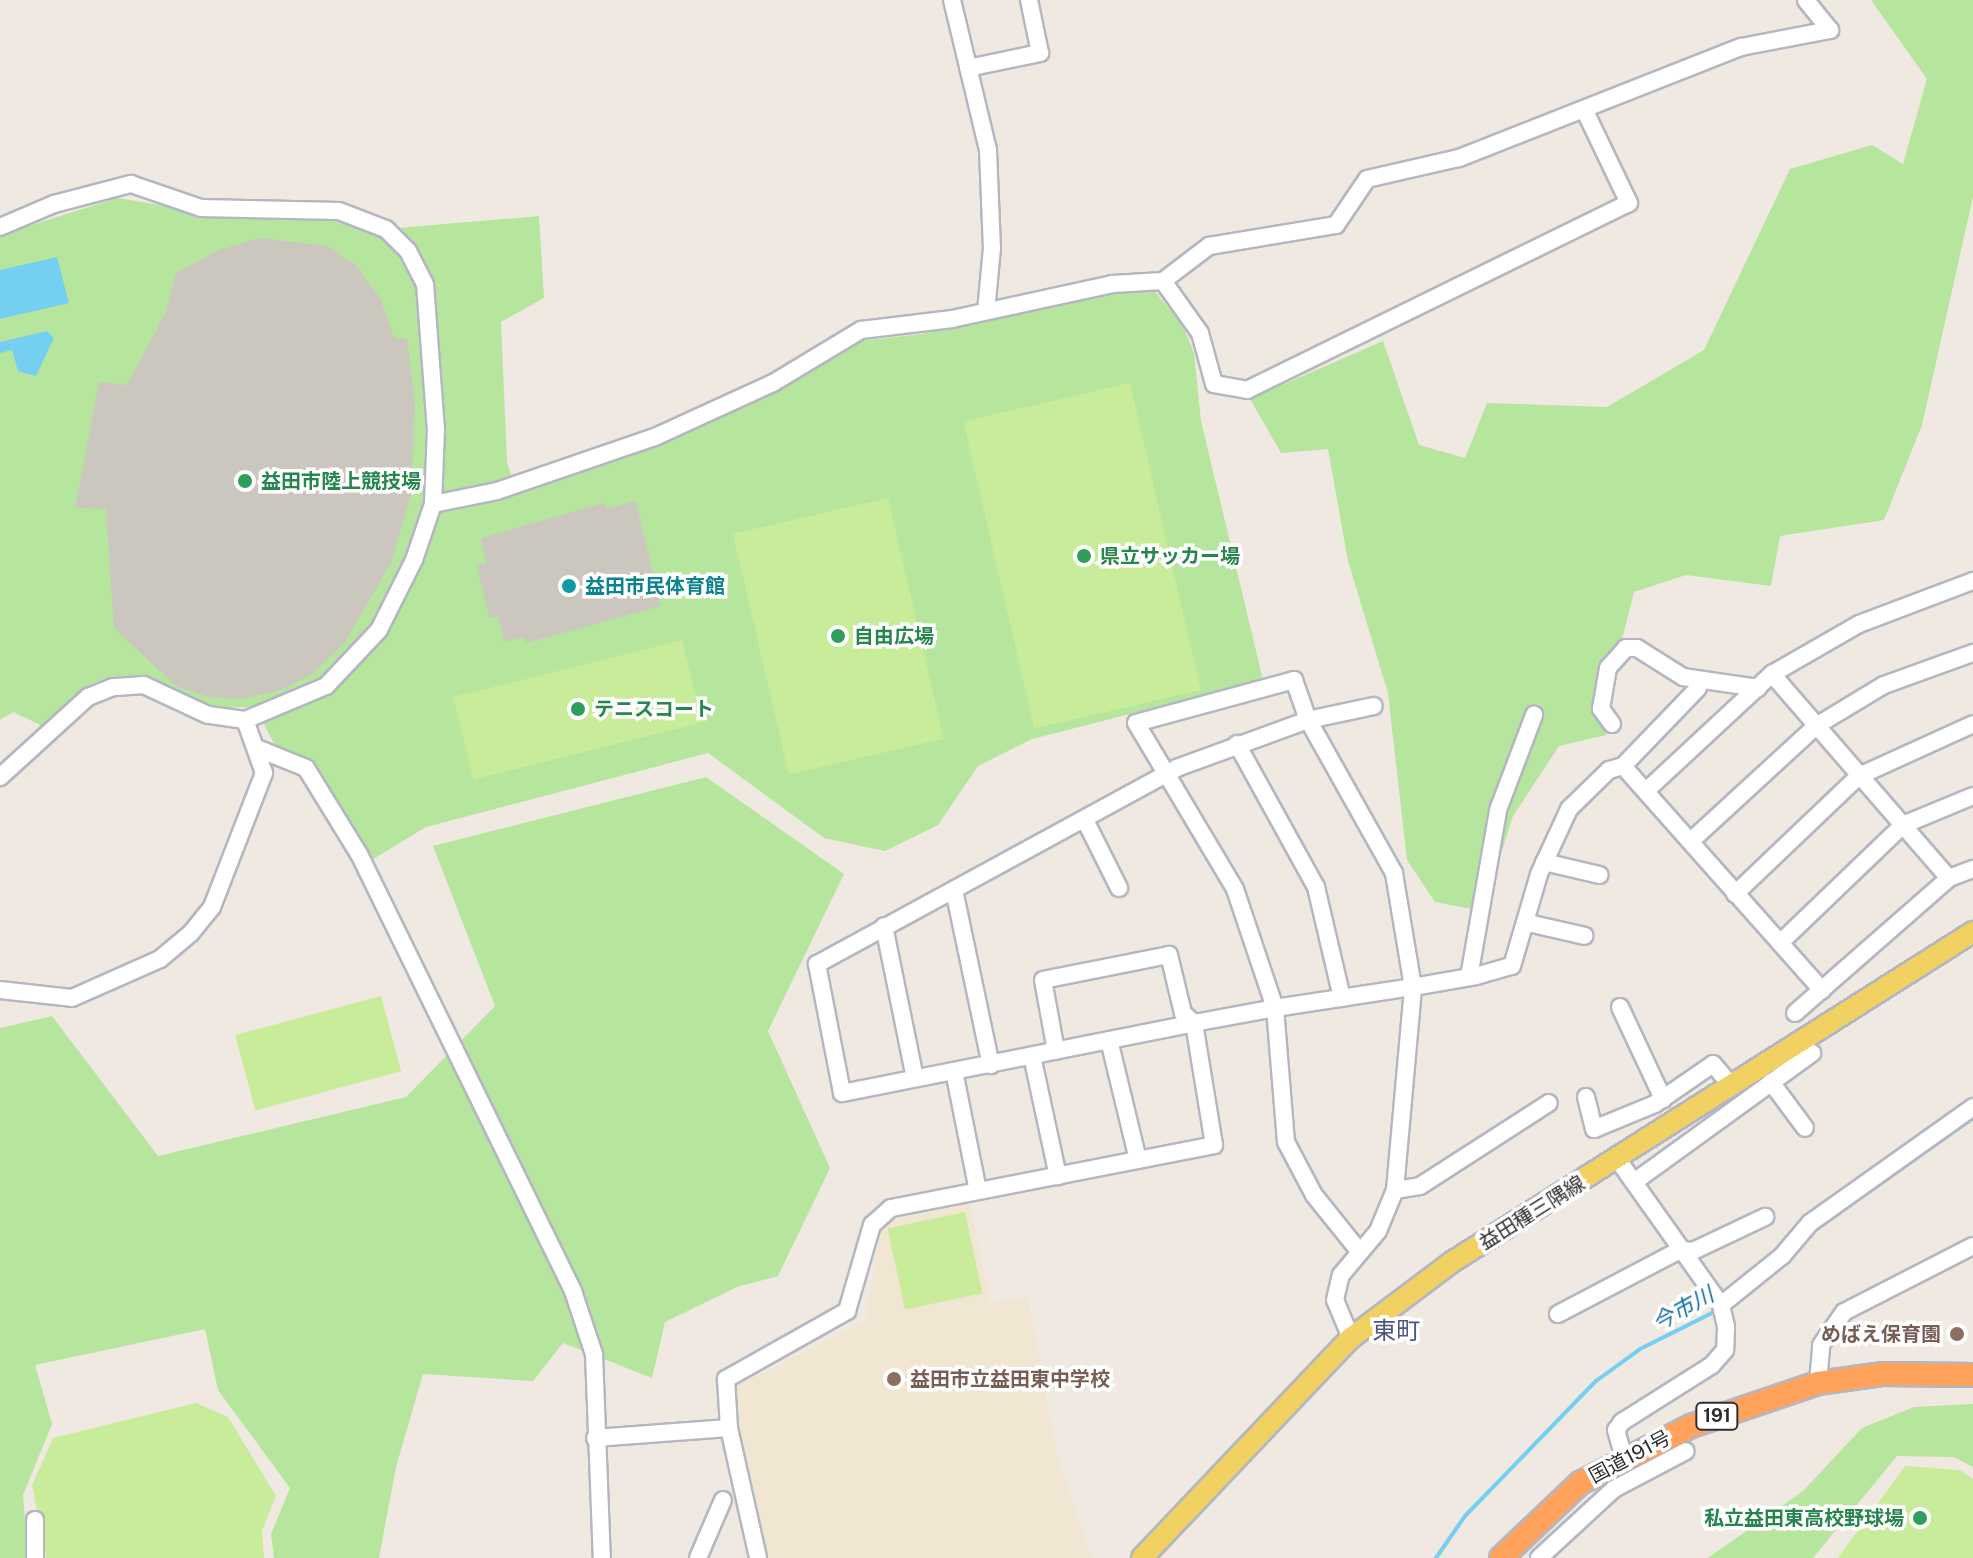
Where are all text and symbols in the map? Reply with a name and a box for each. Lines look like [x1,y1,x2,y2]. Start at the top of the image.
place label: 益田市陸上競技場 [261,469,421,493]
marker: 益田市陸上競技場 [236,472,254,490]
place label: 県立サッカー場 [1100,544,1240,568]
marker: 県立サッカー場 [1075,547,1093,565]
place label: 益田市民体育館 [585,574,725,598]
marker: 益田市民体育館 [560,577,578,595]
place label: 自由広場 [854,624,934,648]
marker: 自由広場 [829,627,847,645]
place label: テニスコート [594,697,714,721]
marker: テニスコート [569,700,587,718]
street label: 益田種三隅線 [1475,1171,1589,1255]
water label: 今市川 [1648,1281,1718,1337]
district label: 東町 [1372,1317,1420,1345]
place label: めばえ保育園 [1821,1322,1941,1346]
marker: めばえ保育園 [1948,1325,1966,1343]
place label: 益田市立益田東中学校 [910,1367,1110,1391]
marker: 益田市立益田東中学校 [885,1370,903,1388]
road number: 191 [1695,1402,1739,1430]
street label: 国道191号 [1585,1426,1675,1488]
place label: 私立益田東高校野球場 [1704,1506,1904,1530]
marker: 私立益田東高校野球場 [1911,1509,1929,1527]

